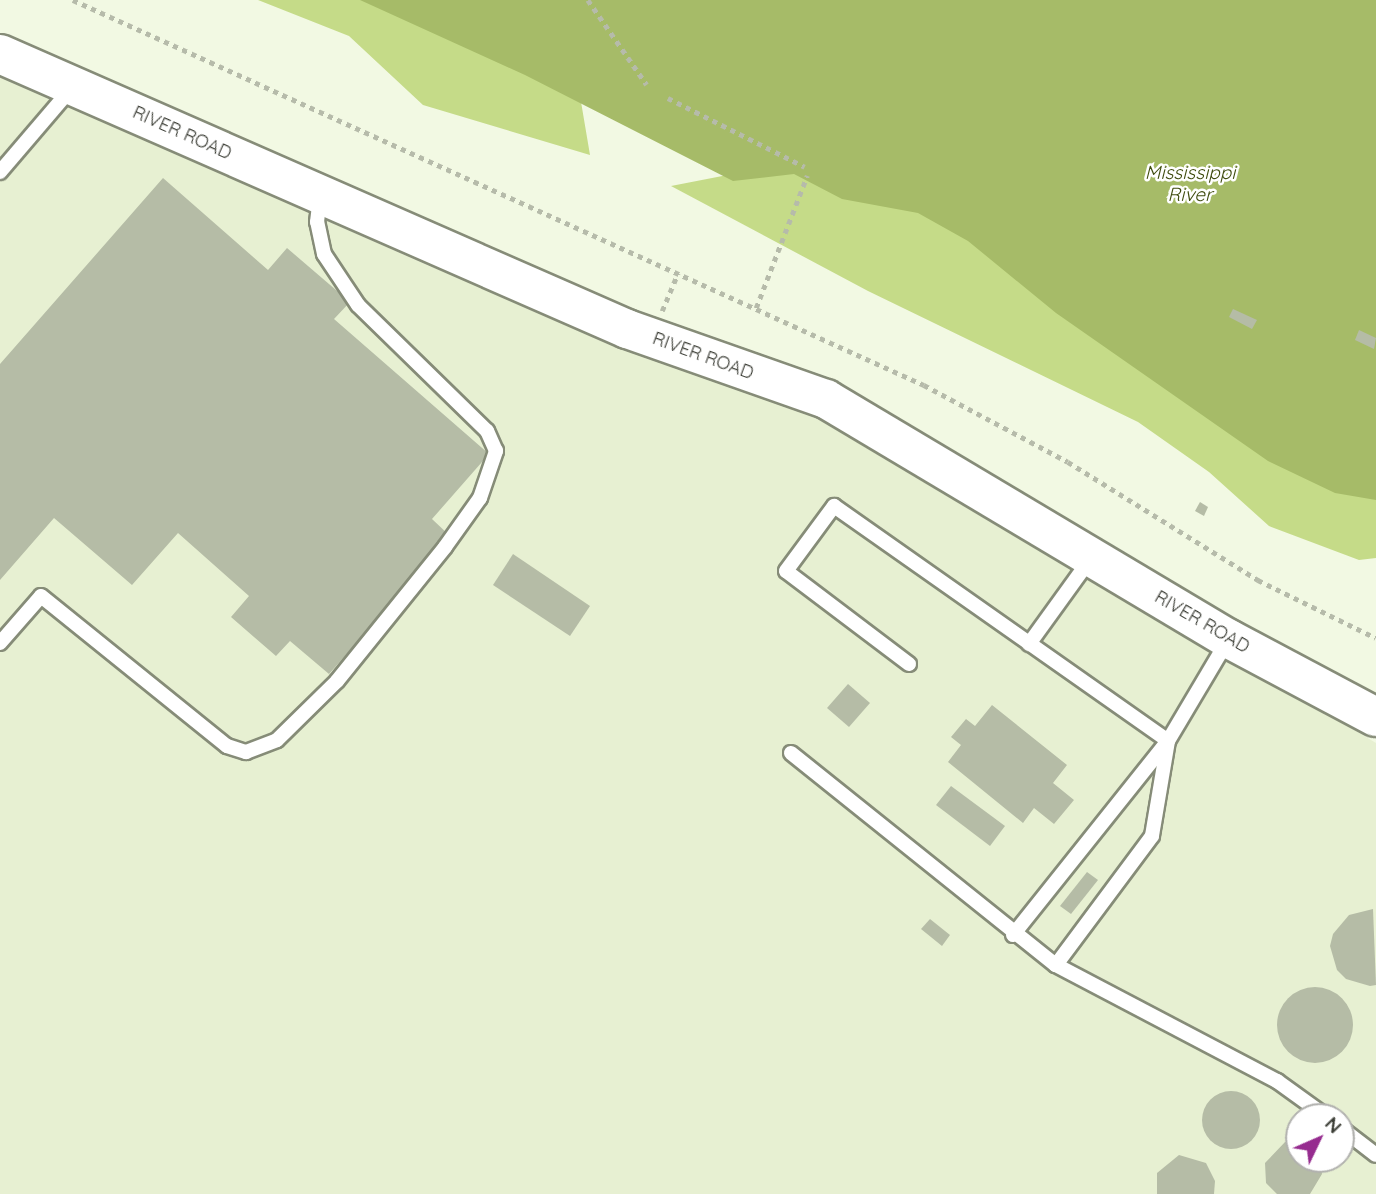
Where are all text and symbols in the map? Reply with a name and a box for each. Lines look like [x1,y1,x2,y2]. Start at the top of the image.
street label: RIVER ROAD [129,102,235,164]
water label: Mississippi River [1145,162,1235,206]
street label: RIVER ROAD [650,328,756,384]
street label: RIVER ROAD [1151,586,1253,658]
north arrow [1285,1103,1355,1173]
text: N [1320,1111,1347,1138]

